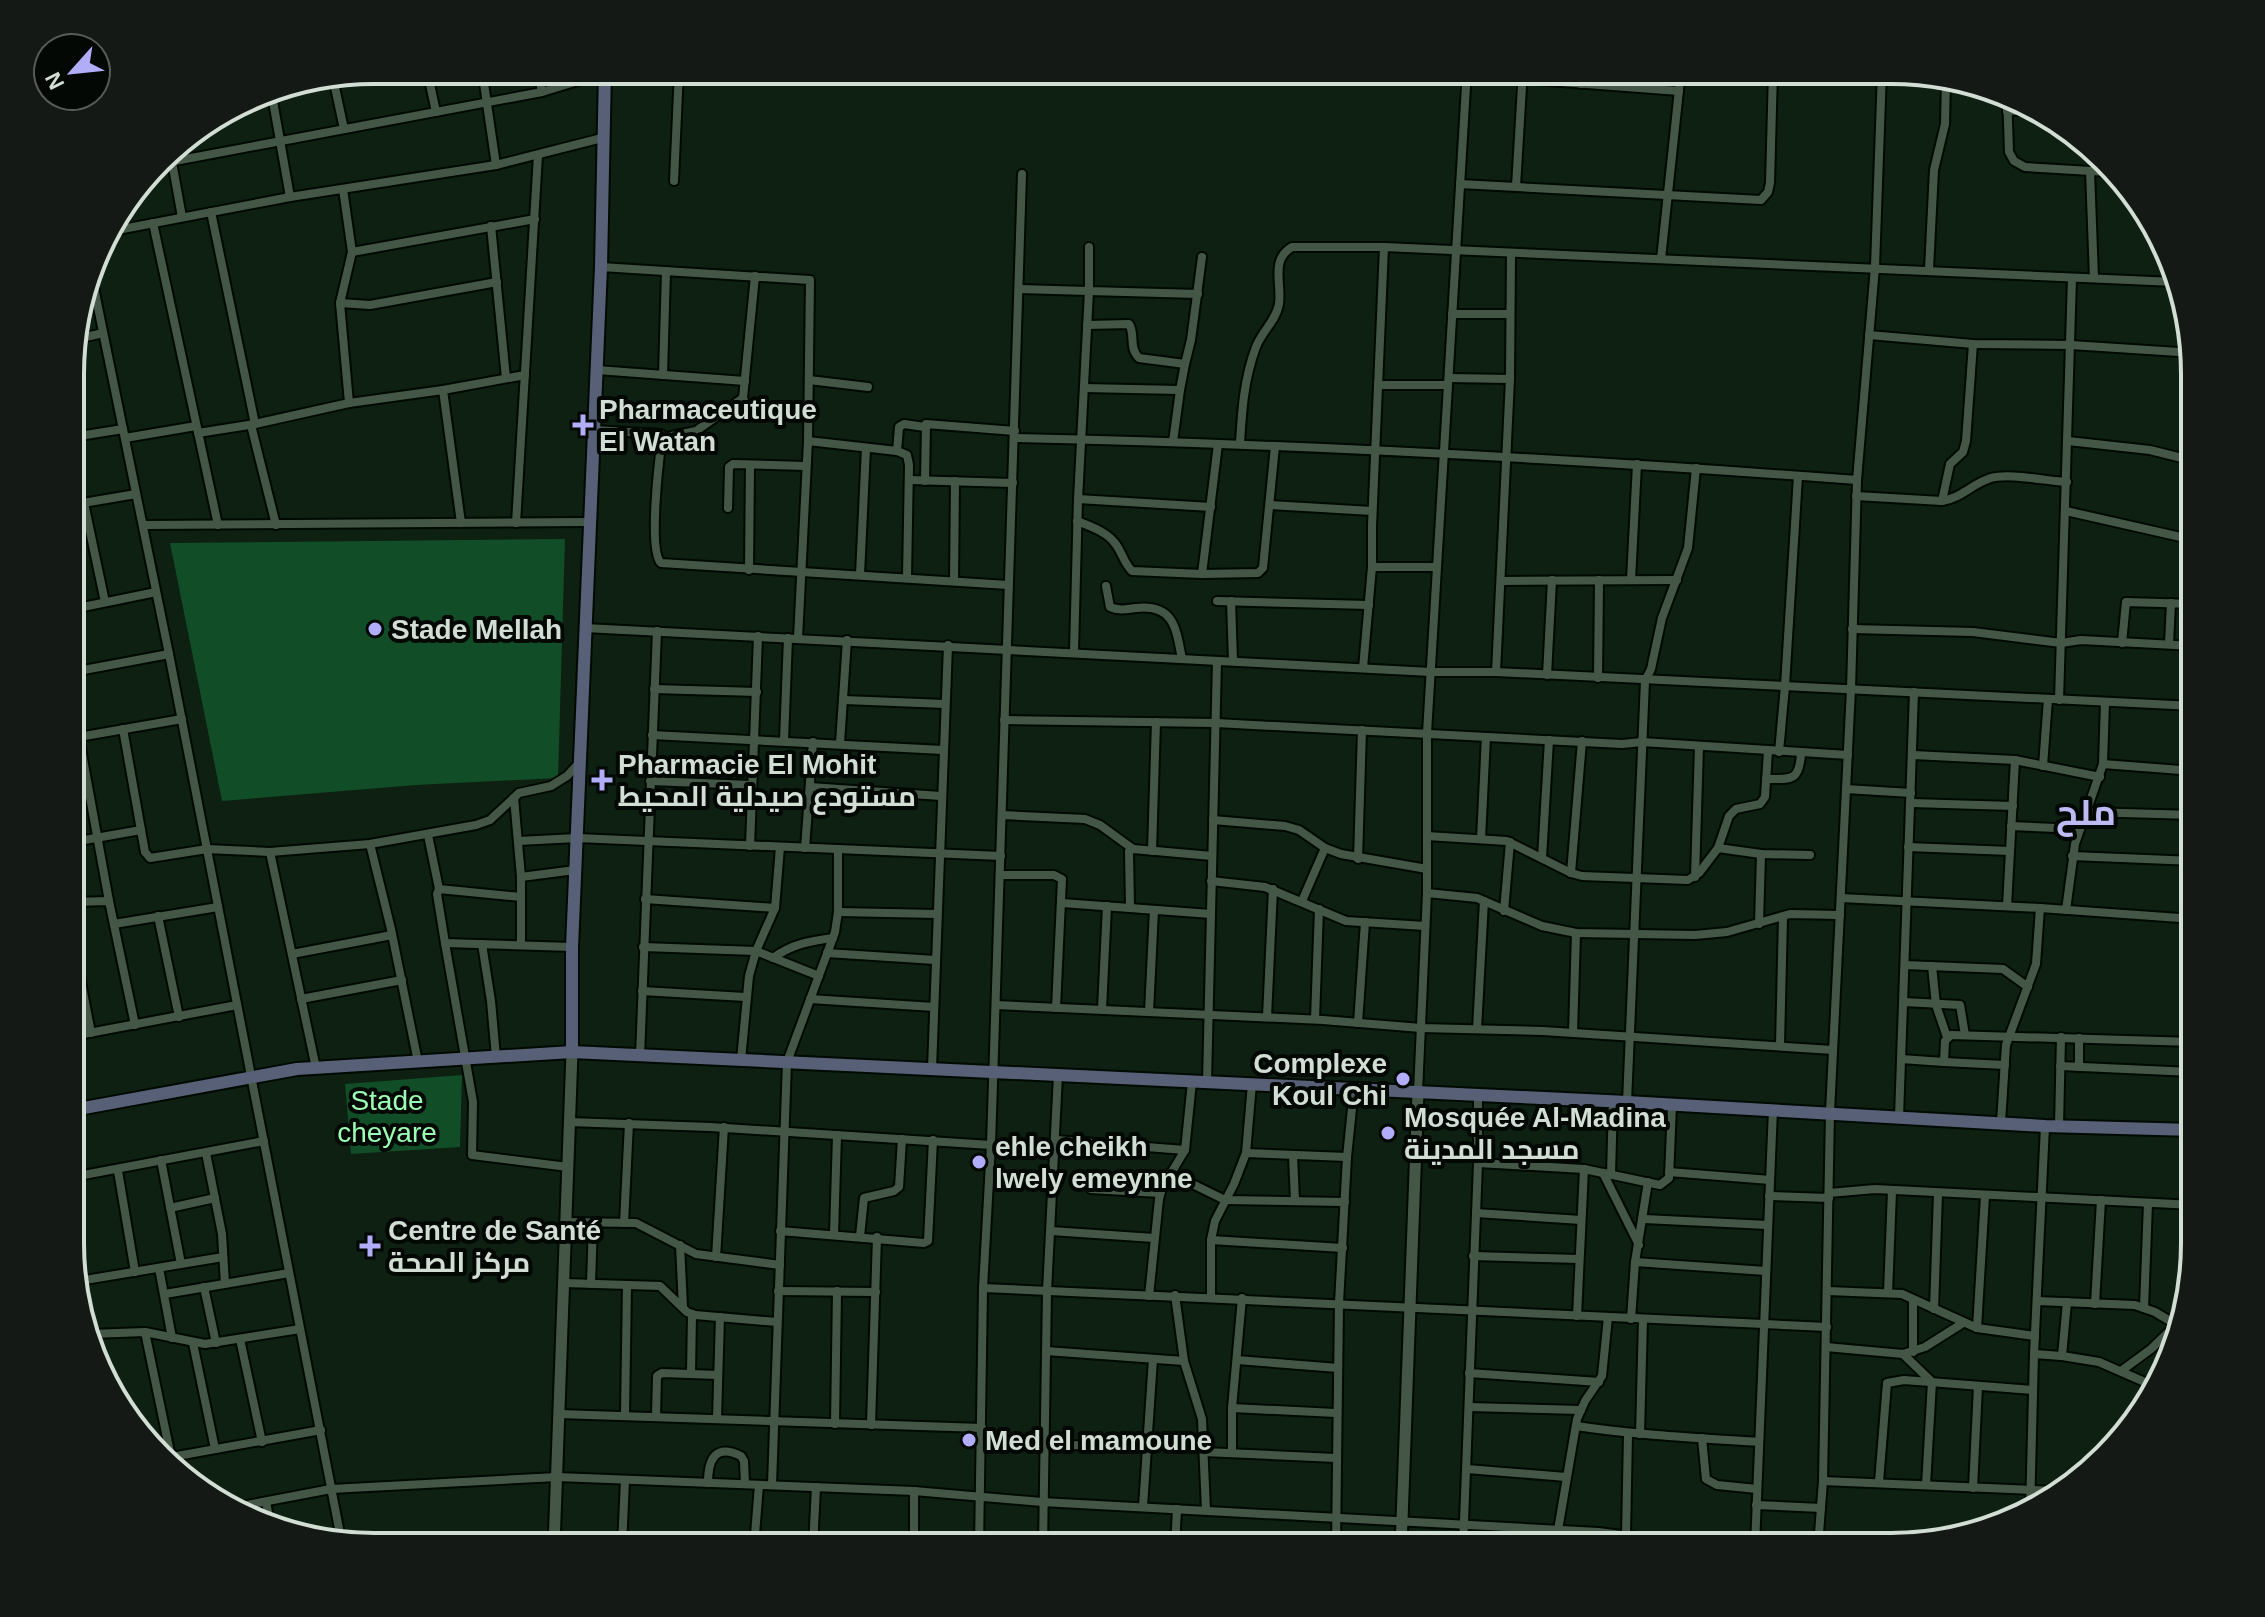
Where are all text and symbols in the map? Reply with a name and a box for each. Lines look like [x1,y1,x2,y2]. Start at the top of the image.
north arrow [32,32,112,112]
text: N [40,68,69,94]
place label: Pharmaceutique El Watan [599,394,817,457]
marker: Pharmaceutique El Watan [574,416,592,434]
place label: Stade Mellah [391,614,562,645]
marker: Stade Mellah [366,620,384,638]
place label: Pharmacie El Mohit مستودع صيدلية المحيط [618,749,916,815]
marker: Pharmacie El Mohit مستودع صيدلية المحيط [593,771,611,789]
district label: ملح [2056,792,2116,837]
place label: Complexe Koul Chi [1253,1048,1387,1111]
marker: Complexe Koul Chi [1394,1070,1412,1088]
park label: Stade cheyare [337,1085,437,1148]
place label: Mosquée Al-Madina مسجد المدينة [1404,1102,1666,1165]
marker: Mosquée Al-Madina مسجد المدينة [1379,1124,1397,1142]
place label: ehle cheikh lwely emeynne [995,1131,1193,1194]
marker: ehle cheikh lwely emeynne [970,1153,988,1171]
place label: Centre de Santé مركز الصحة [388,1215,601,1279]
marker: Centre de Santé مركز الصحة [359,1235,381,1257]
place label: Med el mamoune [985,1425,1212,1456]
marker: Med el mamoune [960,1431,978,1449]

